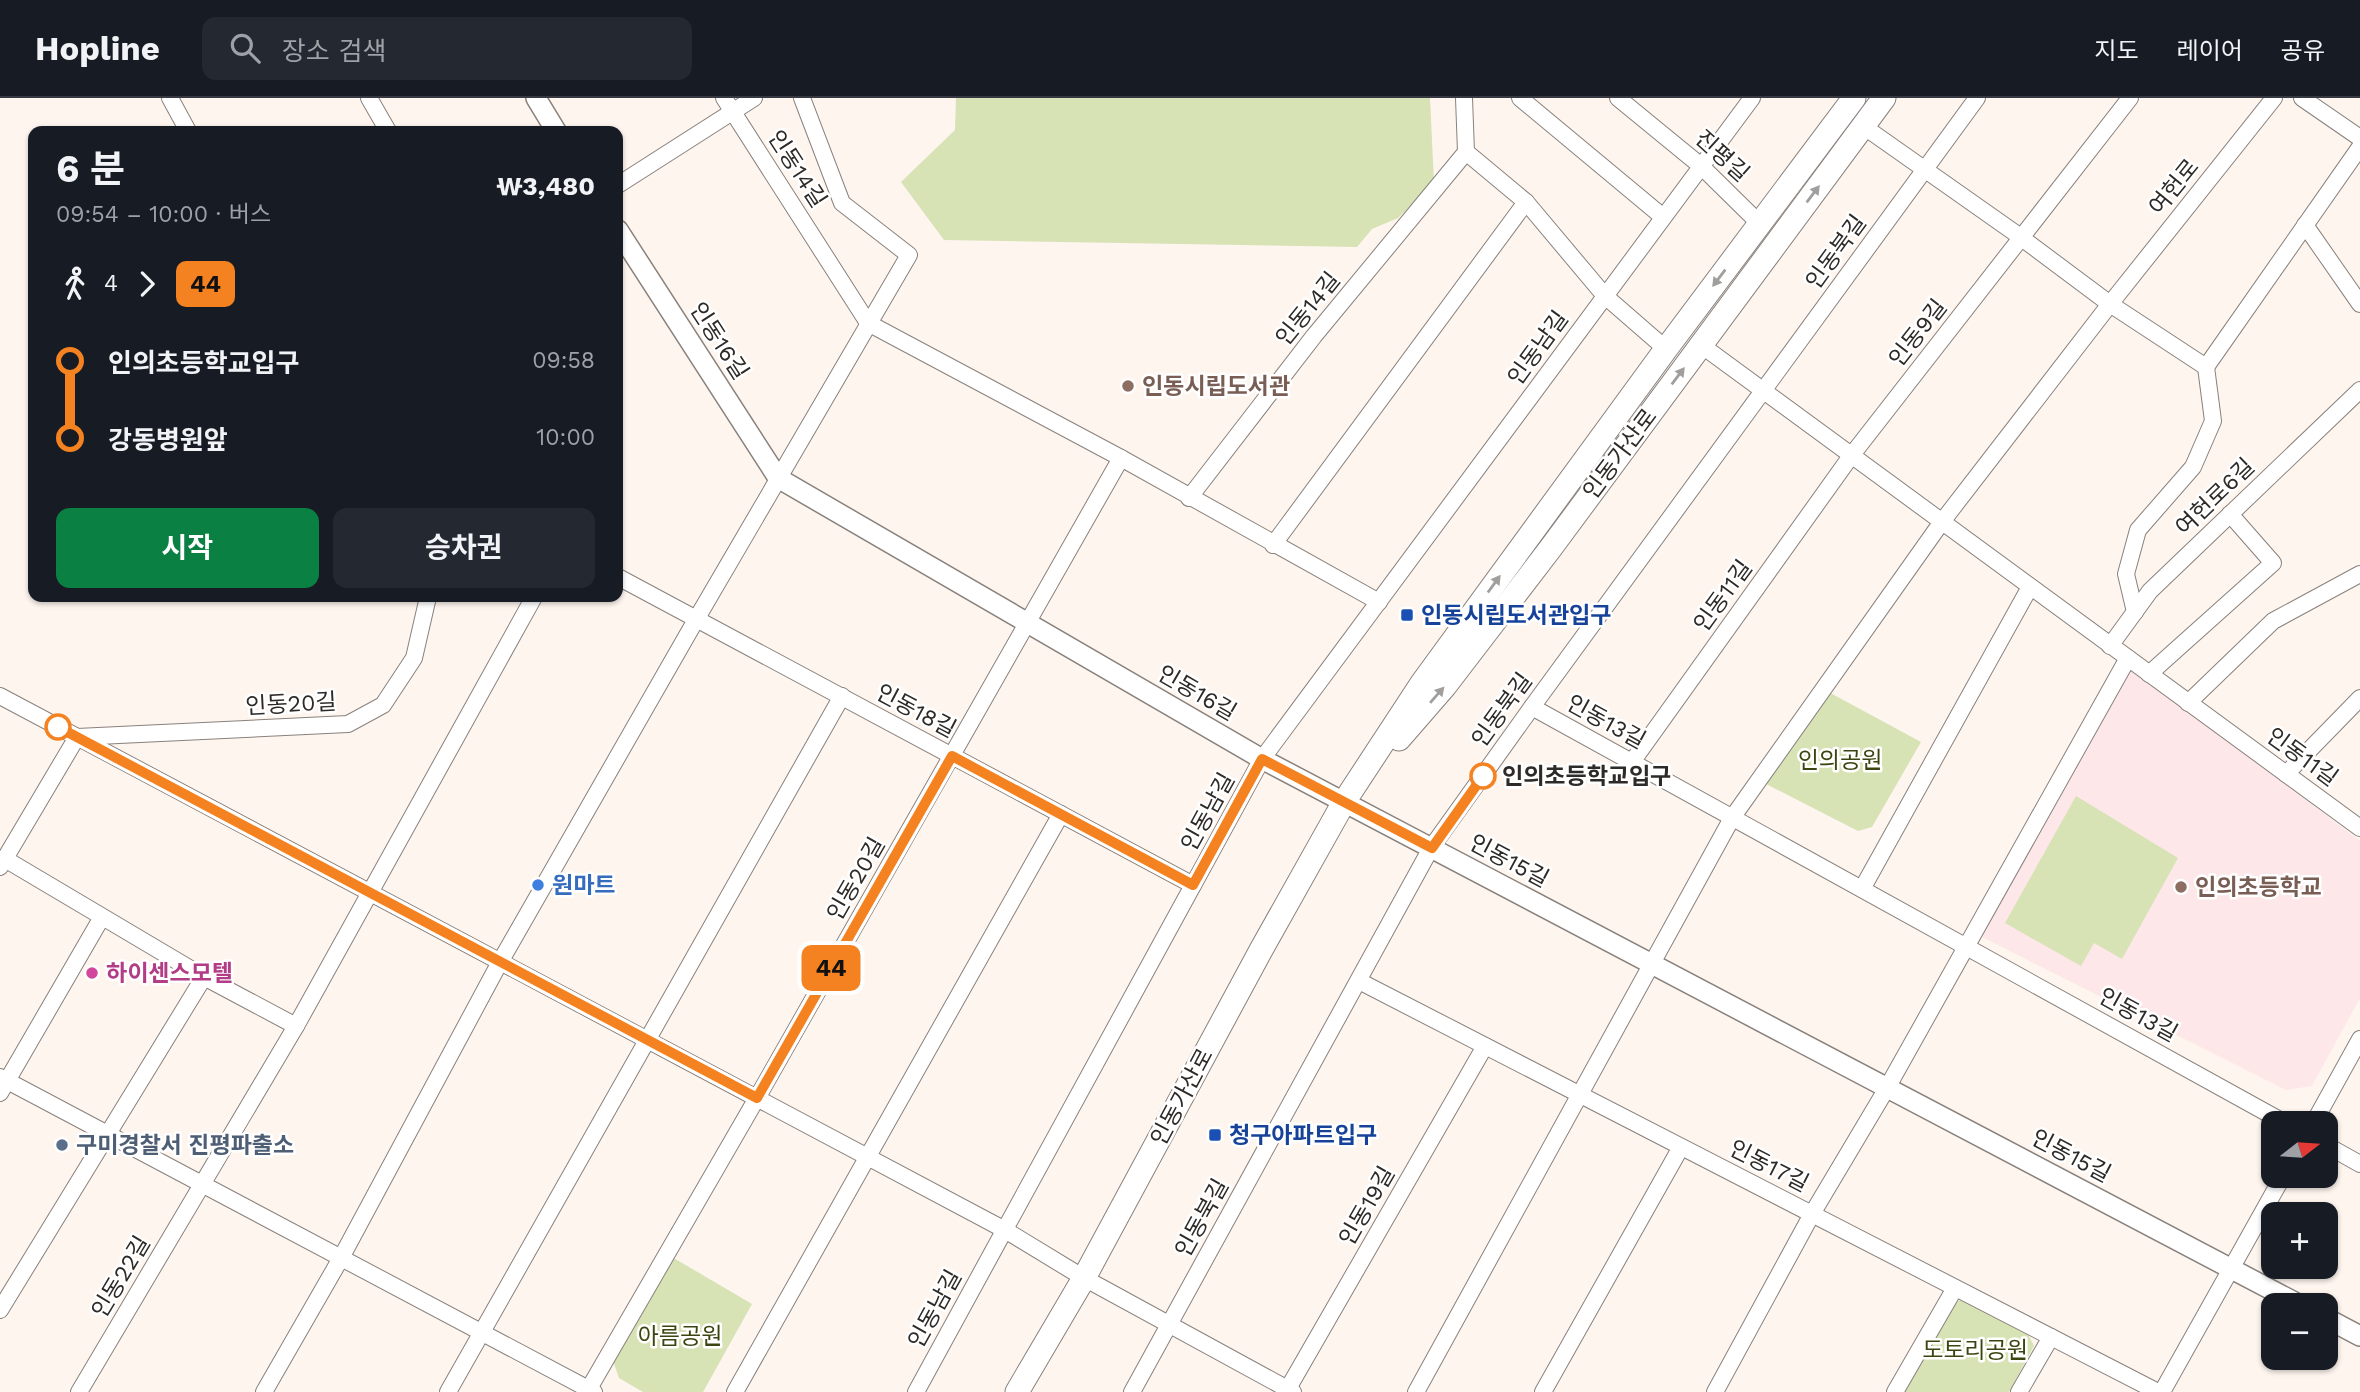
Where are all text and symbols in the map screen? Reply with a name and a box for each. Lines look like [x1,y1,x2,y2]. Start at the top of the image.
search box [202,17,692,80]
text: Hopline [35,29,160,68]
icon: search [226,29,264,67]
text: 장소 검색 [282,36,386,66]
text: 지도 [2094,37,2139,65]
text: 레이어 [2177,37,2243,65]
text: 공유 [2281,37,2325,65]
street label: 인동14길 [762,125,832,213]
street label: 진평길 [1689,125,1755,187]
text: 6 분 [56,147,125,191]
street label: 여헌로 [2144,154,2204,220]
text: ₩3,480 [496,171,595,201]
one-way arrow [1806,185,1820,203]
text: 09:54 – 10:00 · 버스 [56,201,271,228]
street label: 인동북길 [1800,210,1872,294]
icon: walk [56,265,94,303]
icon: forward [128,265,166,303]
street label: 인동14길 [1270,267,1346,351]
one-way arrow [1713,269,1727,287]
text: 4 [104,270,118,297]
text: 44 [190,270,221,298]
street label: 인동9길 [1883,294,1953,372]
street label: 인동16길 [684,297,754,385]
street label: 인동남길 [1502,306,1574,390]
text: 09:58 [532,347,595,374]
text: 인의초등학교입구 [108,348,299,378]
one-way arrow [1670,368,1685,386]
place label: 인동시립도서관 [1142,373,1290,400]
marker: 인동시립도서관 [1120,378,1136,394]
street label: 인동가산로 [1577,404,1663,504]
text: 10:00 [536,424,595,451]
text: 강동병원앞 [108,425,228,455]
street label: 여헌로6길 [2170,453,2260,541]
button: 시작 [56,508,319,588]
button: 승차권 [333,508,595,588]
street label: 인동11길 [1688,555,1758,637]
one-way arrow [1487,575,1501,593]
place label: 인동시립도서관입구 [1421,602,1611,629]
marker: 인동시립도서관입구 [1399,607,1415,623]
street label: 인동16길 [1153,660,1241,726]
street label: 인동북길 [1466,668,1538,752]
street label: 인동18길 [871,679,961,743]
one-way arrow [1429,686,1445,704]
street label: 인동20길 [245,688,337,720]
street label: 인동13길 [1562,689,1650,755]
unlabelled marker [45,714,71,740]
street label: 인동11길 [2261,722,2343,792]
park label: 인의공원 [1798,747,1882,774]
marker: 인의초등학교입구 [1470,763,1496,789]
place label: 인의초등학교입구 [1502,763,1671,790]
street label: 인동남길 [1176,768,1240,856]
street label: 인동15길 [1465,829,1553,893]
street label: 인동20길 [822,833,890,925]
place label: 원마트 [552,872,615,899]
place label: 인의초등학교 [2195,874,2322,901]
marker: 원마트 [530,877,546,893]
marker: 인의초등학교 [2173,879,2189,895]
line badge: 44 [800,945,862,991]
text: 44 [815,954,847,982]
place label: 하이센스모텔 [106,960,233,987]
marker: 하이센스모텔 [84,965,100,981]
street label: 인동13길 [2094,982,2182,1048]
street label: 인동가산로 [1145,1044,1219,1150]
north arrow [2261,1111,2338,1188]
map controls [2261,1111,2338,1370]
place label: 청구아파트입구 [1229,1122,1377,1149]
street label: 인동15길 [2027,1124,2115,1188]
marker: 청구아파트입구 [1207,1127,1223,1143]
place label: 구미경찰서 진평파출소 [76,1132,294,1159]
street label: 인동17길 [1725,1135,1813,1197]
marker: 구미경찰서 진평파출소 [54,1137,70,1153]
street label: 인동19길 [1334,1162,1400,1250]
street label: 인동북길 [1170,1174,1234,1262]
button: + [2261,1202,2338,1279]
street label: 인동22길 [86,1231,156,1323]
street label: 인동남길 [903,1265,967,1353]
button: − [2261,1293,2338,1370]
park label: 아름공원 [638,1323,722,1350]
park label: 도토리공원 [1922,1337,2028,1364]

